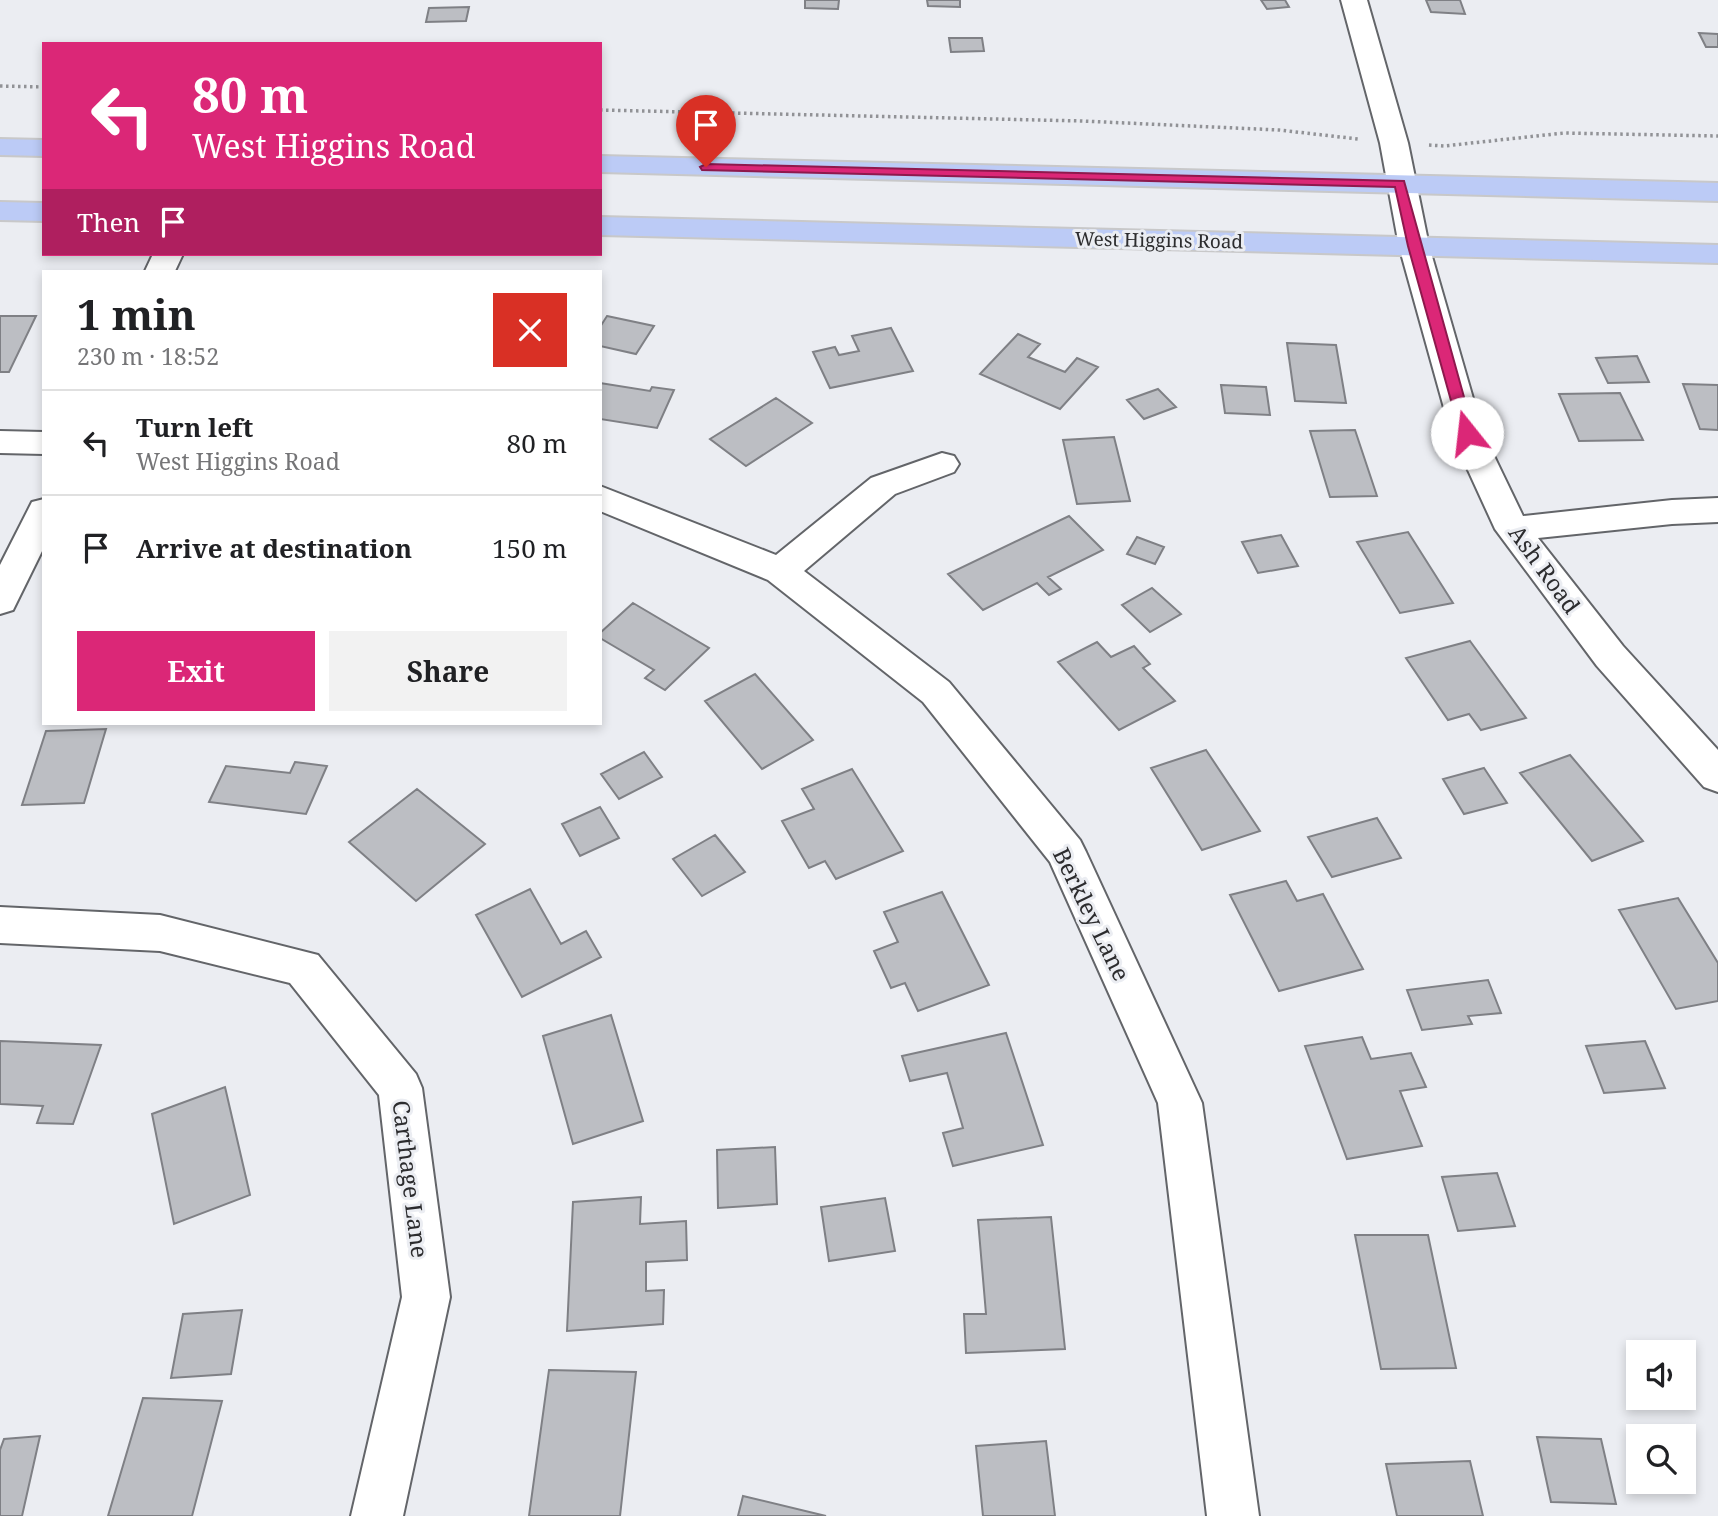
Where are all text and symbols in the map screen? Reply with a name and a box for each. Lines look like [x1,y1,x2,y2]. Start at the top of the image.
text: 80 m [192,61,308,127]
icon: left [77,70,168,161]
pin [676,95,736,167]
icon: arrive [687,106,725,144]
text: West Higgins Road [192,124,476,167]
icon: arrive [154,203,192,241]
text: Then [77,204,140,240]
street label: West Higgins Road [1075,226,1244,254]
text: 1 min [77,285,196,342]
button: close [493,293,567,367]
text: 230 m · 18:52 [77,340,219,372]
position arrow [1430,396,1504,470]
text: Turn left [136,409,253,445]
icon: left [77,424,115,462]
text: 80 m [507,425,567,461]
text: West Higgins Road [136,445,340,477]
street label: Ash Road [1502,518,1588,620]
icon: arrive [77,529,115,567]
text: Arrive at destination [136,530,412,566]
text: 150 m [492,530,567,566]
button: Exit [77,631,315,711]
button: Share [329,631,567,711]
street label: Berkley Lane [1046,842,1138,986]
street label: Carthage Lane [385,1098,437,1260]
map controls [1626,1340,1696,1494]
button: sound [1626,1340,1696,1410]
button: search [1626,1424,1696,1494]

